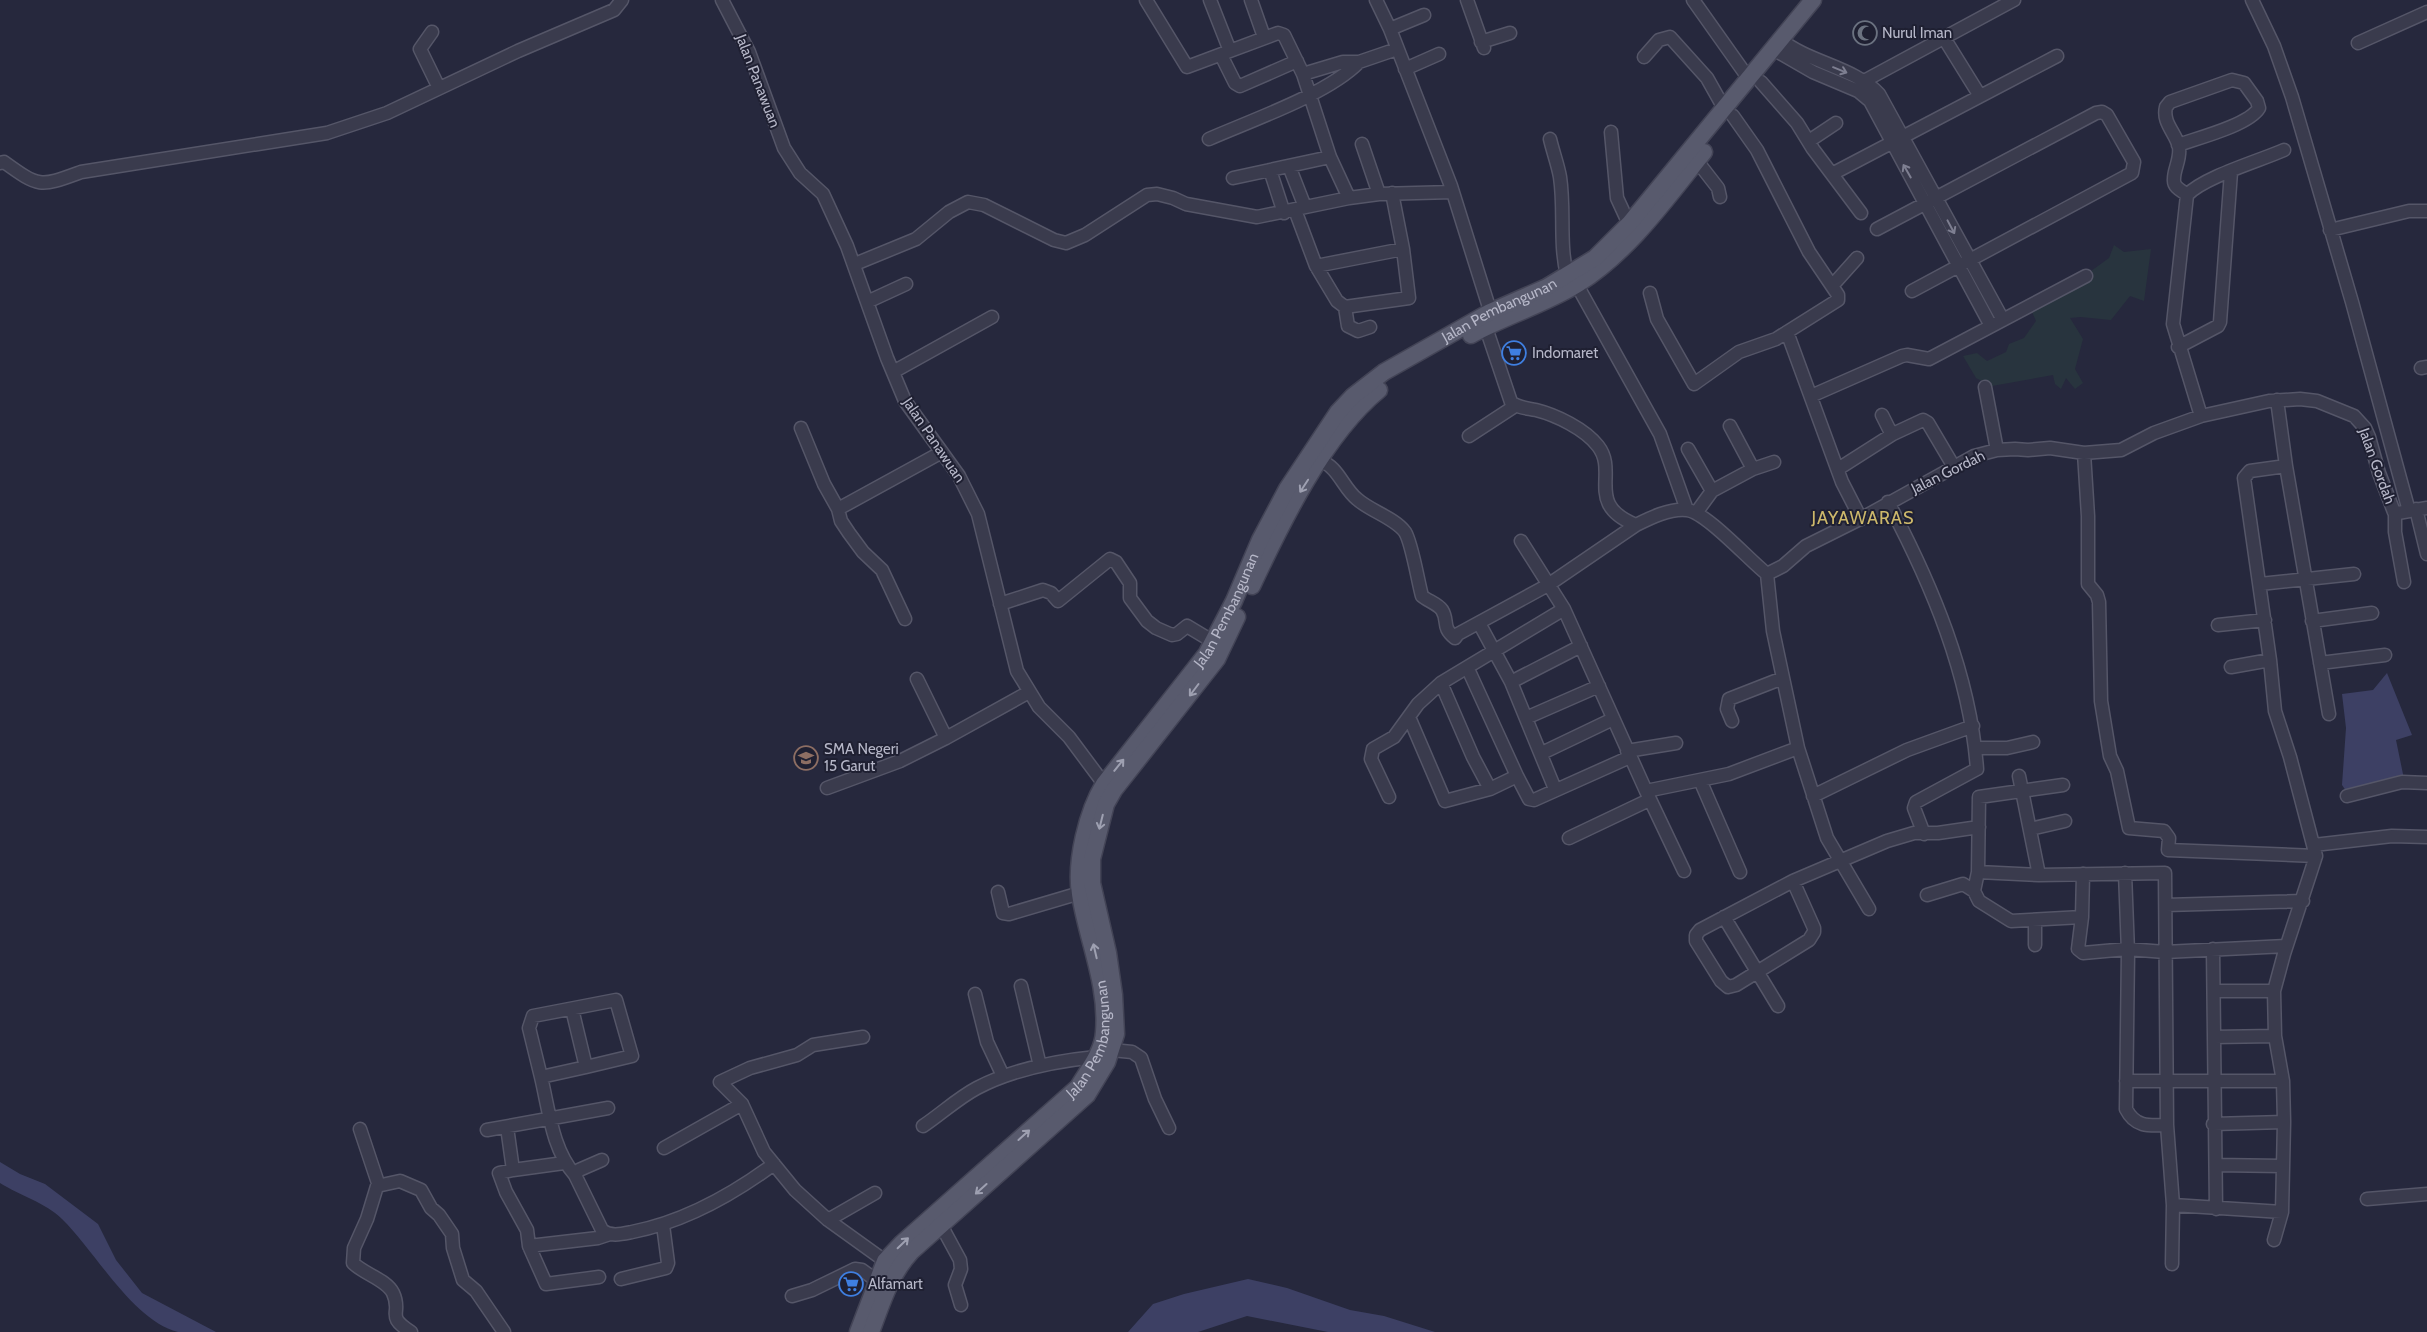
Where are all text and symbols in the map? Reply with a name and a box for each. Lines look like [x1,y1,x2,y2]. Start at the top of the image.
mosque icon: Nurul Iman [1852,20,1878,46]
place label: Nurul Iman [1882,24,1952,42]
street label: Jalan Panawuan [732,31,784,130]
one-way arrow [1832,66,1847,76]
one-way arrow [1902,165,1912,179]
one-way arrow [1947,219,1956,234]
street label: Jalan Pembangunan [1438,274,1560,347]
supermarket icon: Indomaret [1501,340,1527,366]
place label: Indomaret [1532,344,1598,362]
street label: Jalan Panawuan [898,393,969,486]
street label: Jalan Gordah [2355,424,2399,507]
street label: Jalan Gordah [1907,446,1988,498]
one-way arrow [1299,479,1309,493]
district label: JAYAWARAS [1811,507,1914,529]
street label: Jalan Pembangunan [1189,550,1262,672]
one-way arrow [1189,683,1199,697]
place label: SMA Negeri 15 Garut [824,740,899,775]
school or university icon: SMA Negeri 15 Garut [793,745,819,771]
one-way arrow [1113,759,1124,772]
one-way arrow [1096,814,1106,830]
one-way arrow [1090,944,1099,960]
street label: Jalan Pembangunan [1062,979,1114,1103]
one-way arrow [1017,1129,1030,1140]
one-way arrow [975,1183,988,1195]
one-way arrow [896,1237,909,1249]
supermarket icon: Alfamart [838,1271,864,1297]
place label: Alfamart [868,1275,923,1293]

